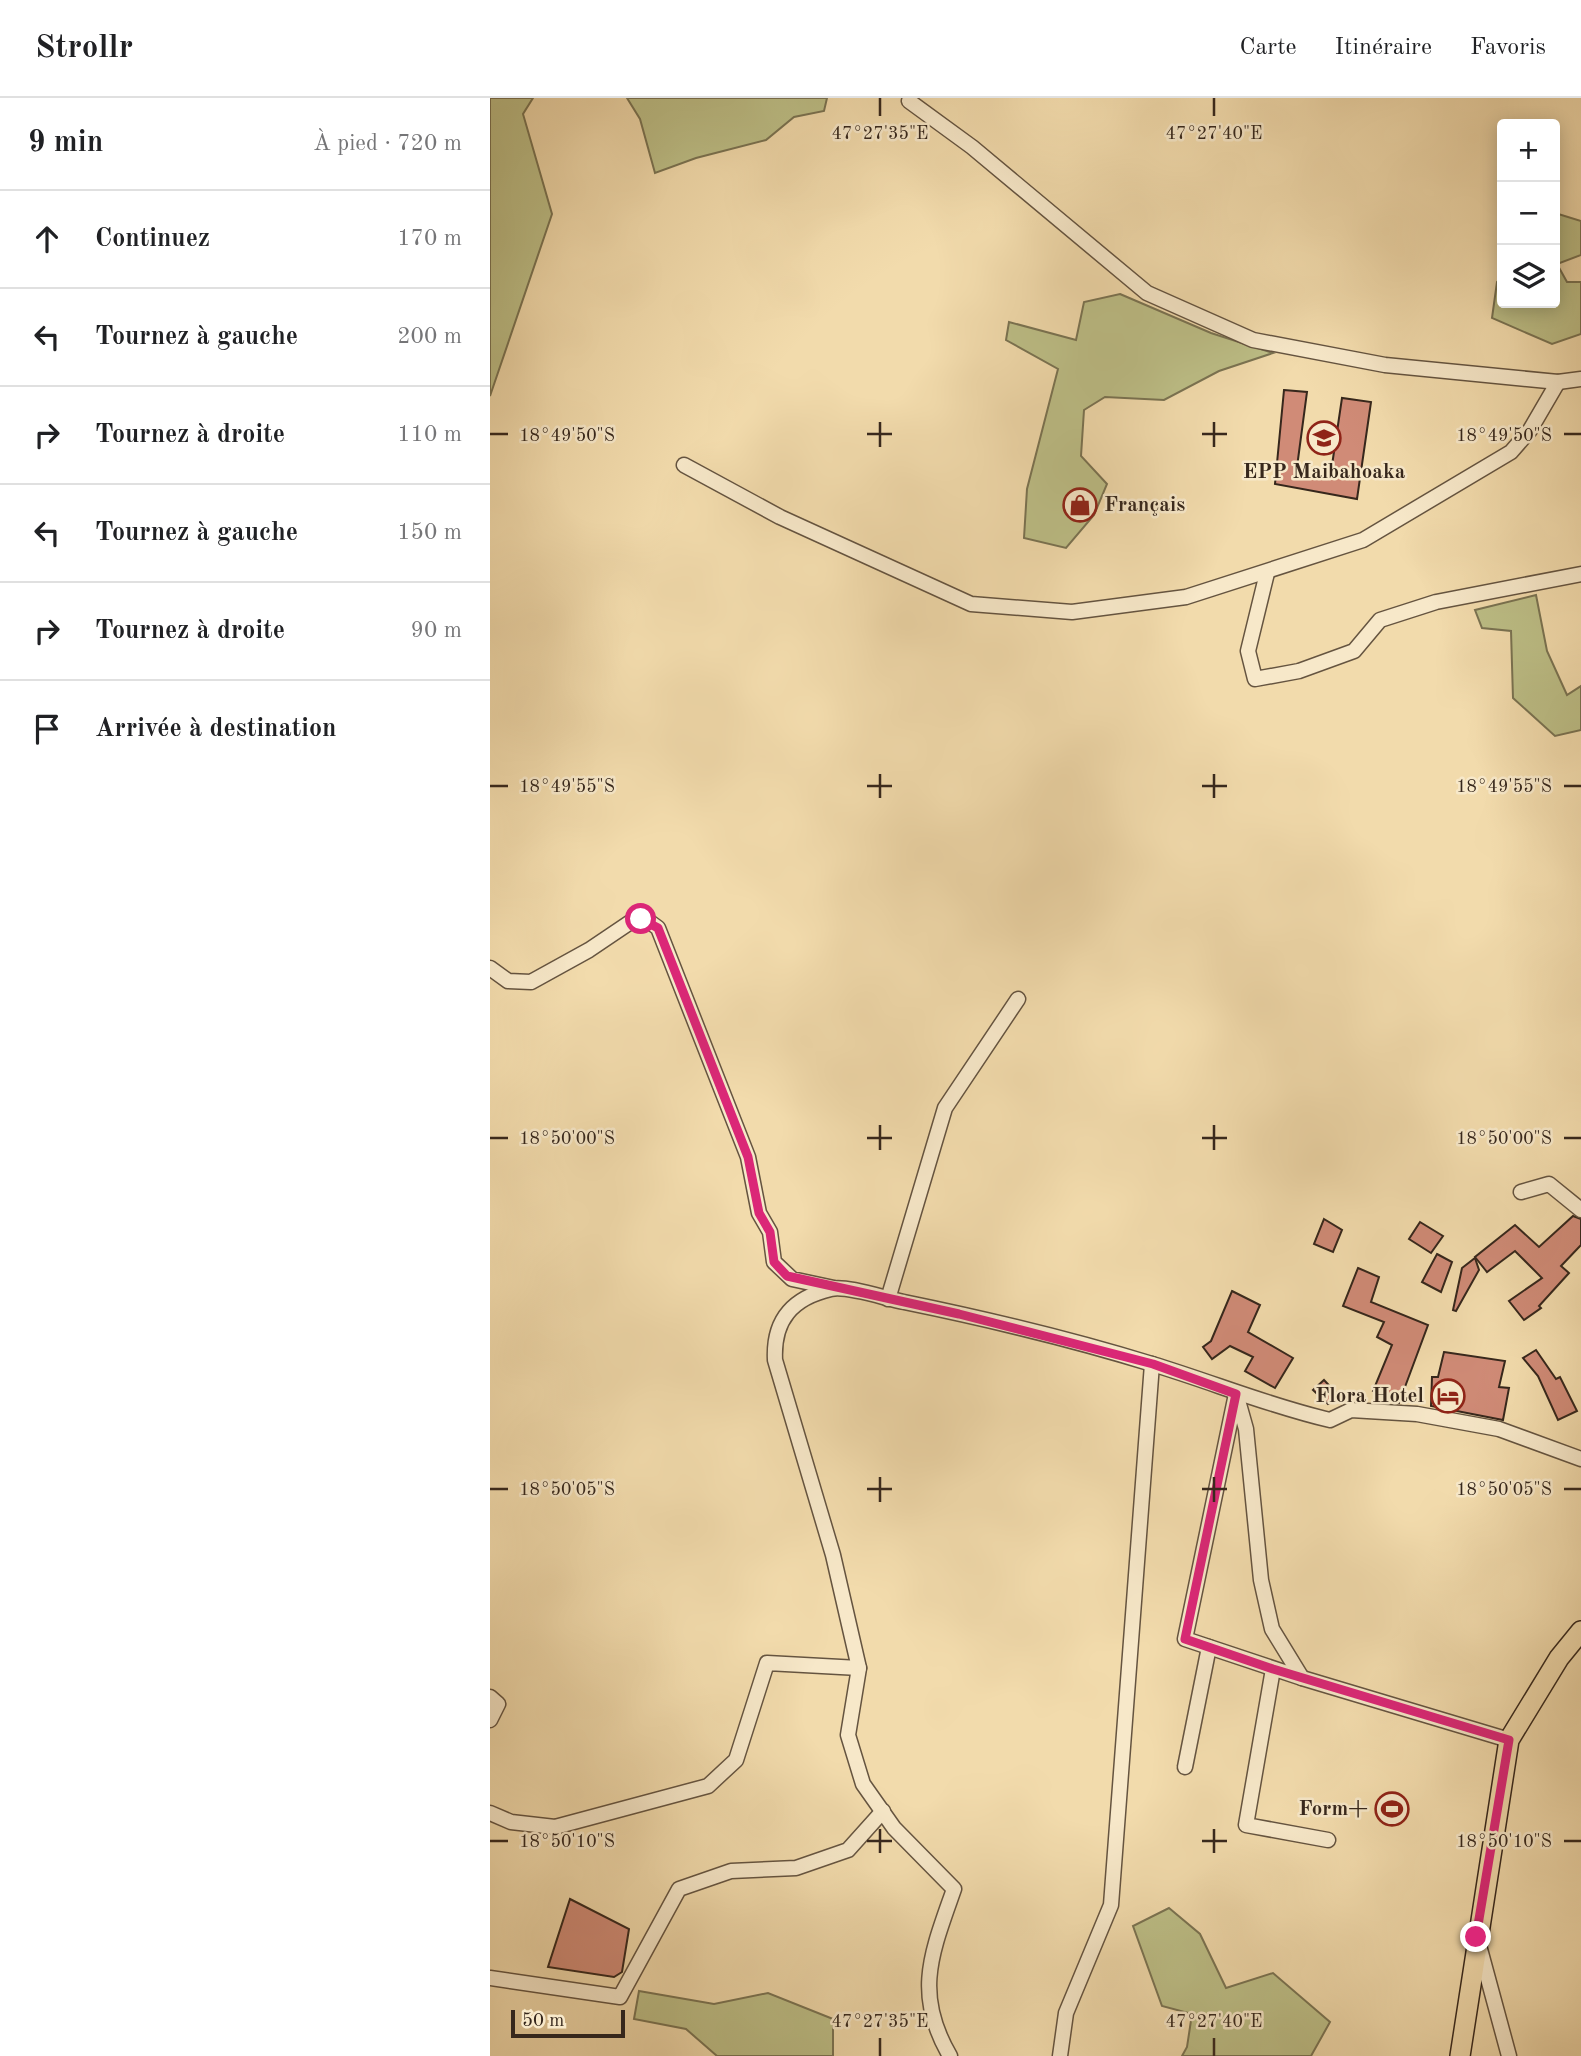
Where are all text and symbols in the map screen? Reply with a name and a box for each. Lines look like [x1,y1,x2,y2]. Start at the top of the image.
text: Strollr [35,32,133,65]
text: Carte [1239,36,1297,60]
text: Itinéraire [1335,36,1432,60]
text: Favoris [1470,36,1546,60]
map controls [1497,119,1560,308]
button: + [1497,119,1560,182]
text: 47°27'35"E [832,125,928,143]
text: 47°27'40"E [1166,125,1262,143]
text: 9 min [28,128,103,158]
text: À pied · 720 m [313,132,462,155]
button: − [1497,182,1560,245]
icon: ahead [28,220,66,258]
text: Continuez [95,226,210,252]
text: 170 m [397,227,462,250]
button: layers [1497,245,1560,308]
icon: left [28,318,66,356]
text: Tournez à gauche [95,324,298,350]
text: 200 m [397,325,462,348]
icon: right [28,416,66,454]
school or university icon: EPP Maibahoaka [1305,419,1343,457]
text: Tournez à droite [95,422,285,448]
text: 110 m [397,423,462,446]
text: 18°49'50"S [519,427,615,445]
text: 18°49'50"S [1456,427,1552,445]
place label: EPP Maibahoaka [1243,462,1406,483]
shop icon: Français [1061,486,1099,524]
place label: Français [1104,495,1185,516]
icon: left [28,514,66,552]
text: Tournez à gauche [95,520,298,546]
text: 150 m [397,521,462,544]
icon: right [28,612,66,650]
text: Tournez à droite [95,618,285,644]
text: 90 m [411,619,462,642]
icon: arrive [28,710,66,748]
text: Arrivée à destination [95,716,337,742]
text: 18°49'55"S [519,778,615,796]
text: 18°49'55"S [1456,778,1552,796]
route start [625,903,656,934]
text: 18°50'00"S [519,1130,615,1148]
text: 18°50'00"S [1456,1130,1552,1148]
hotel icon: Flora Hotel [1429,1377,1467,1415]
place label: Flora Hotel [1315,1386,1424,1407]
text: 18°50'05"S [519,1481,615,1499]
text: 18°50'05"S [1456,1481,1552,1499]
sports icon: Form+ [1373,1790,1411,1828]
place label: Form+ [1299,1799,1368,1820]
text: 18°50'10"S [519,1833,615,1851]
text: 18°50'10"S [1456,1833,1552,1851]
route end [1460,1921,1491,1952]
scale bar [511,2007,625,2039]
text: 50 m [522,2012,564,2031]
text: 47°27'35"E [832,2013,928,2031]
text: 47°27'40"E [1166,2013,1262,2031]

